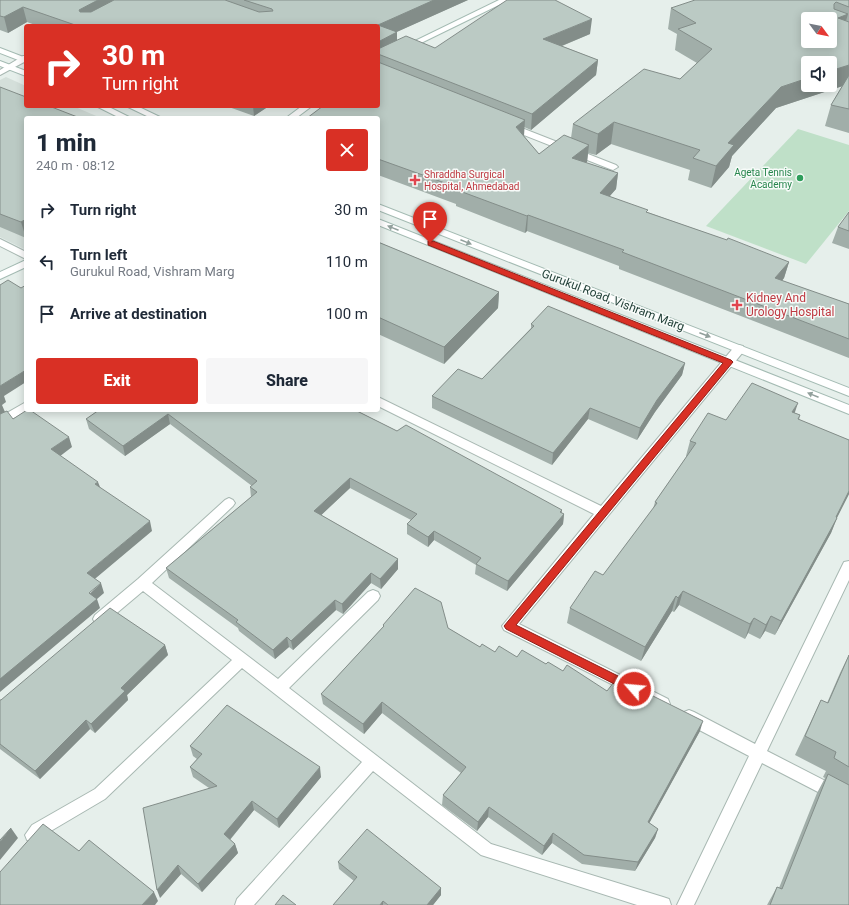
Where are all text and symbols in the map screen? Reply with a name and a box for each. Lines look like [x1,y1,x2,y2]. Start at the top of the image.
north arrow [801,12,837,48]
map controls [801,12,837,92]
text: 30 m [102,39,165,72]
icon: right [36,40,88,92]
button: sound [801,56,837,92]
text: Turn right [102,73,179,94]
text: 1 min [36,129,97,157]
button: close [326,129,368,171]
text: 240 m · 08:12 [36,158,115,173]
place label: Ageta Tennis Academy [734,167,792,190]
place label: Shraddha Surgical Hospital, Ahmedabad [424,169,520,192]
marker: Ageta Tennis Academy [795,173,805,183]
marker: Shraddha Surgical Hospital, Ahmedabad [409,174,421,186]
icon: right [36,199,58,221]
text: Turn right [70,201,136,219]
text: 30 m [334,201,368,219]
pin [413,202,447,243]
icon: arrive [419,208,441,230]
one-way arrow [387,225,398,231]
one-way arrow [461,239,472,245]
text: Turn left [70,246,127,264]
icon: left [36,251,58,273]
text: 110 m [326,253,368,271]
text: Gurukul Road, Vishram Marg [70,264,235,279]
street label: Gurukul Road, Vishram Marg [540,266,686,334]
place label: Kidney And Urology Hospital [746,291,834,319]
marker: Kidney And Urology Hospital [731,299,743,311]
icon: arrive [36,303,58,325]
text: Arrive at destination [70,305,207,323]
text: 100 m [326,305,368,323]
one-way arrow [699,333,711,339]
button: Exit [36,358,198,404]
button: Share [206,358,368,404]
one-way arrow [806,392,818,398]
position arrow [613,668,655,710]

